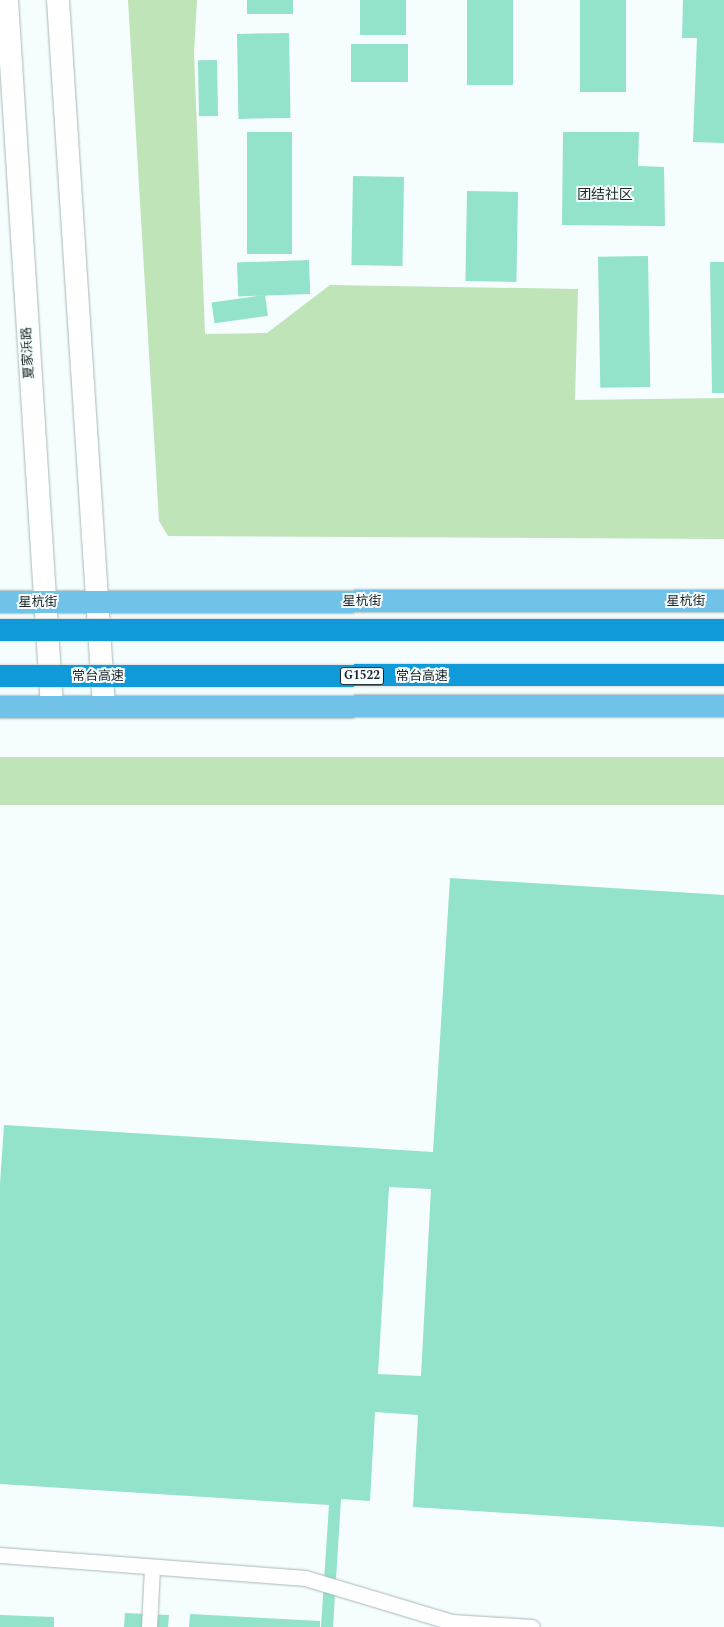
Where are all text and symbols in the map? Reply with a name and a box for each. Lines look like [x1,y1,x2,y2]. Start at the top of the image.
district label: 团结社区 [577,187,633,203]
street label: 夏家浜路 [19,327,37,379]
street label: 星杭街 [343,593,381,609]
street label: 星杭街 [667,593,705,609]
street label: 星杭街 [19,594,57,610]
road number: G1522 [340,666,384,686]
street label: 常台高速 [72,668,124,684]
street label: 常台高速 [396,668,448,684]

